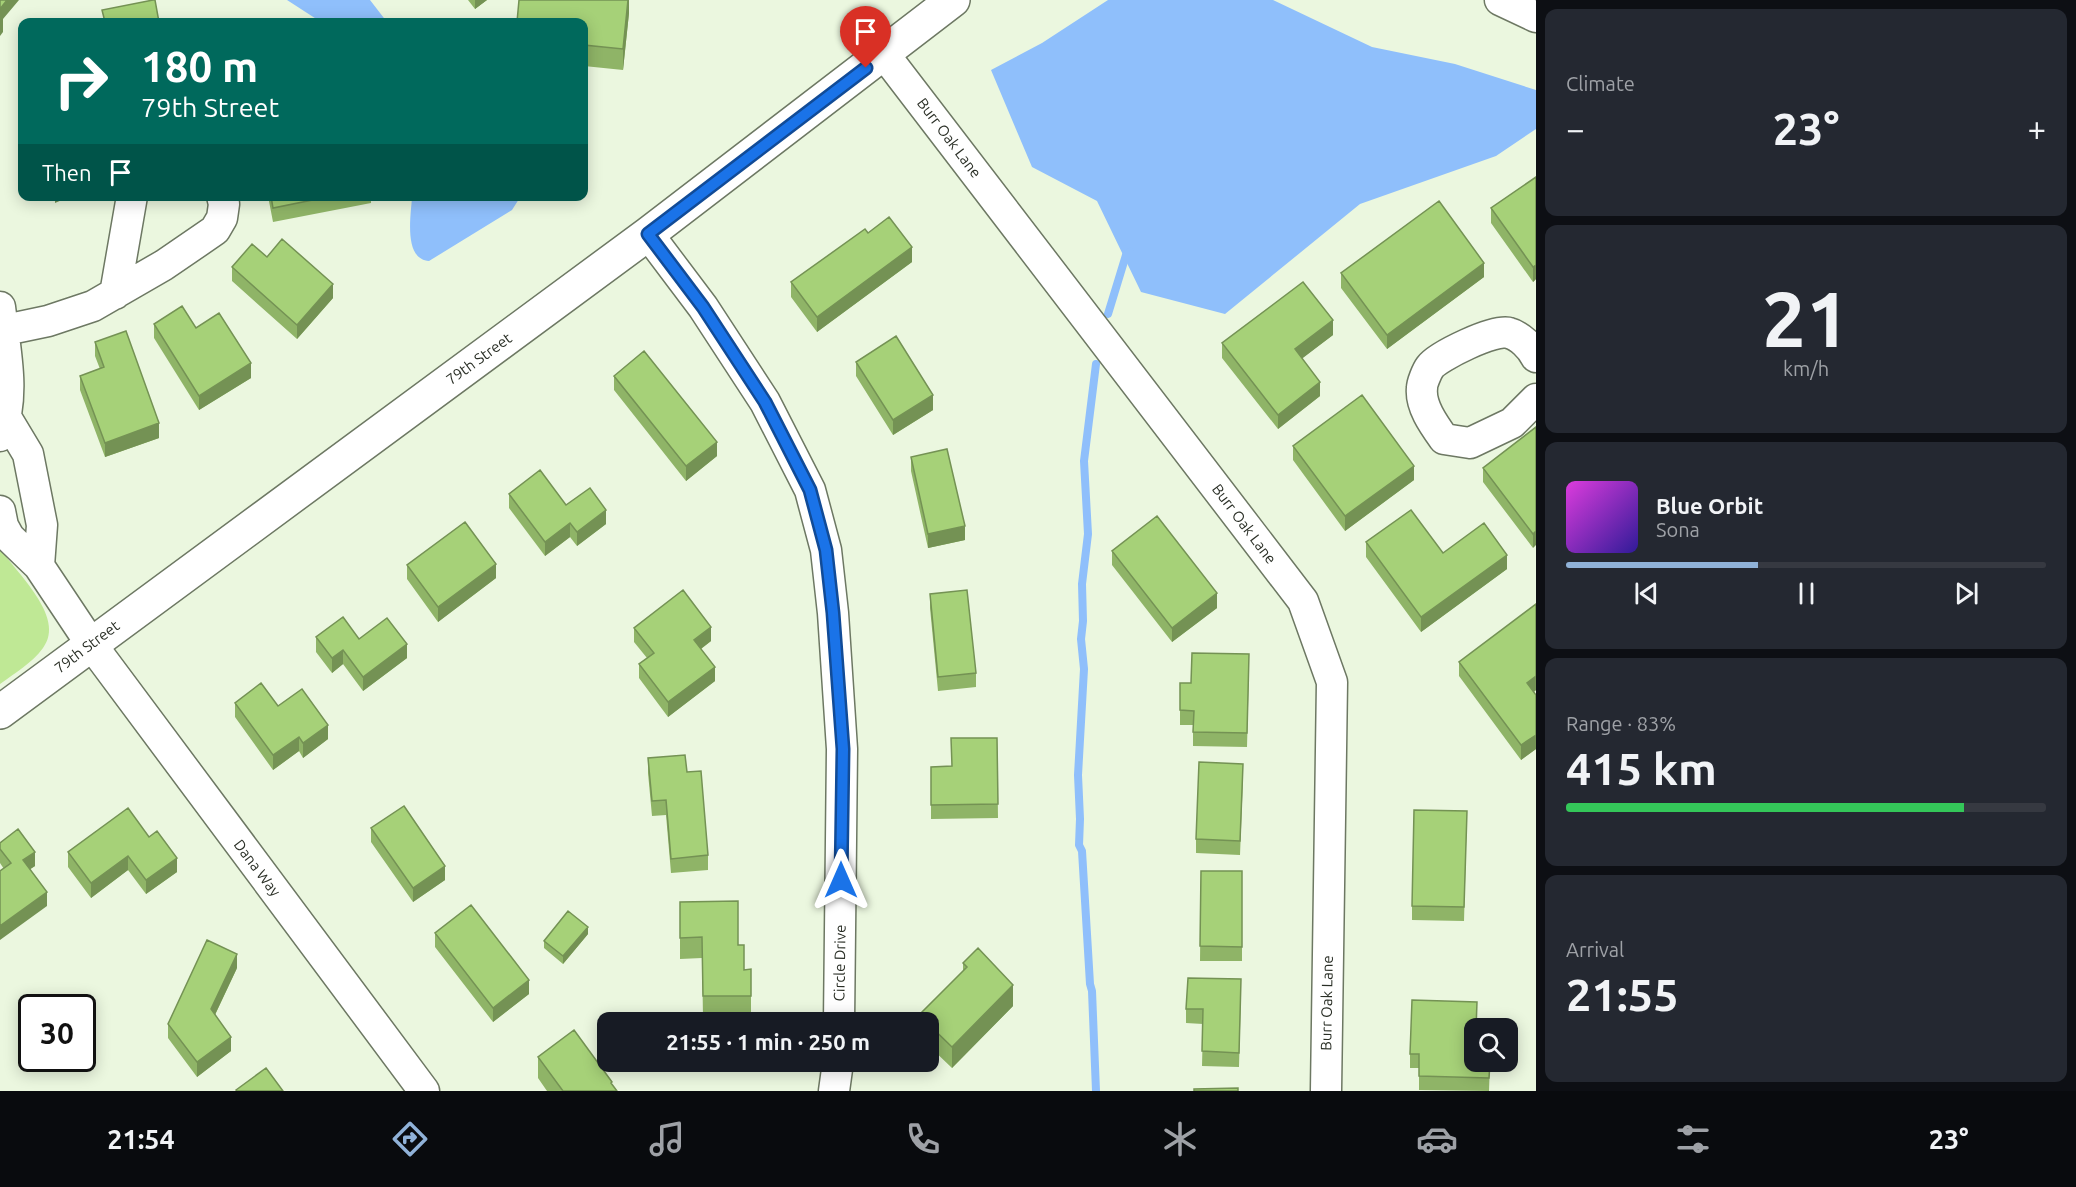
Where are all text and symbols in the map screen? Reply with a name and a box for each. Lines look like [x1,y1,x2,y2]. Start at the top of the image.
pin [840,6,891,68]
icon: arrive [849,15,882,48]
icon: right [42,42,120,120]
text: 180 m [141,43,258,90]
text: Climate [1566,72,1635,95]
text: 79th Street [141,92,279,122]
street label: Burr Oak Lane [914,94,985,181]
text: 23° [1773,103,1839,154]
text: − [1566,110,1585,147]
text: + [2027,110,2046,147]
icon: arrive [104,156,137,189]
text: Then [42,160,92,185]
text: 21 [1762,274,1850,362]
street label: 79th Street [443,329,515,388]
text: km/h [1783,357,1829,380]
street label: Burr Oak Lane [1209,480,1280,567]
text: Blue Orbit [1656,493,1763,518]
text: Sona [1656,518,1700,541]
icon: previous [1630,577,1663,610]
icon: pause [1790,577,1823,610]
icon: next [1950,577,1983,610]
street label: 79th Street [51,617,123,676]
text: Range · 83% [1566,712,1676,735]
text: 415 km [1566,743,1717,794]
street label: Dana Way [231,836,284,899]
position arrow [809,848,873,912]
street label: Circle Drive [830,925,849,1001]
text: Arrival [1566,938,1624,961]
street label: Burr Oak Lane [1317,955,1336,1051]
text: 21:55 [1566,969,1679,1020]
speed limit sign: 30 [18,994,96,1072]
map controls [1464,1018,1518,1072]
button: search [1464,1018,1518,1072]
text: 21:55 · 1 min · 250 m [666,1029,870,1054]
icon: directions [389,1118,431,1160]
icon: music [646,1118,688,1160]
icon: phone [902,1118,944,1160]
icon: climate [1159,1118,1201,1160]
icon: car [1416,1118,1458,1160]
icon: filters [1672,1118,1714,1160]
text: 21:54 [107,1124,175,1154]
text: 23° [1929,1124,1969,1154]

